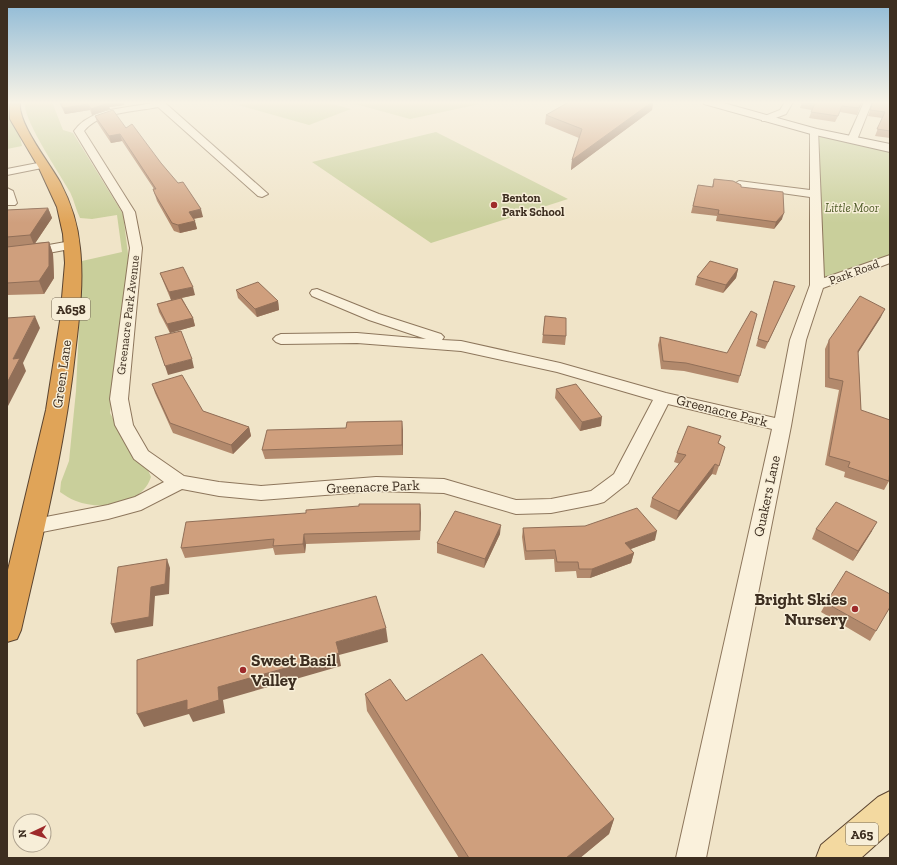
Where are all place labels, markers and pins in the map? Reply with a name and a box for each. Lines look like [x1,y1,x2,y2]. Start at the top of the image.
place label: Benton Park School [502,191,565,219]
marker: Benton Park School [489,200,499,210]
place label: Bright Skies Nursery [754,589,847,629]
marker: Bright Skies Nursery [850,604,860,614]
place label: Sweet Basil Valley [251,650,337,690]
marker: Sweet Basil Valley [238,665,248,675]

